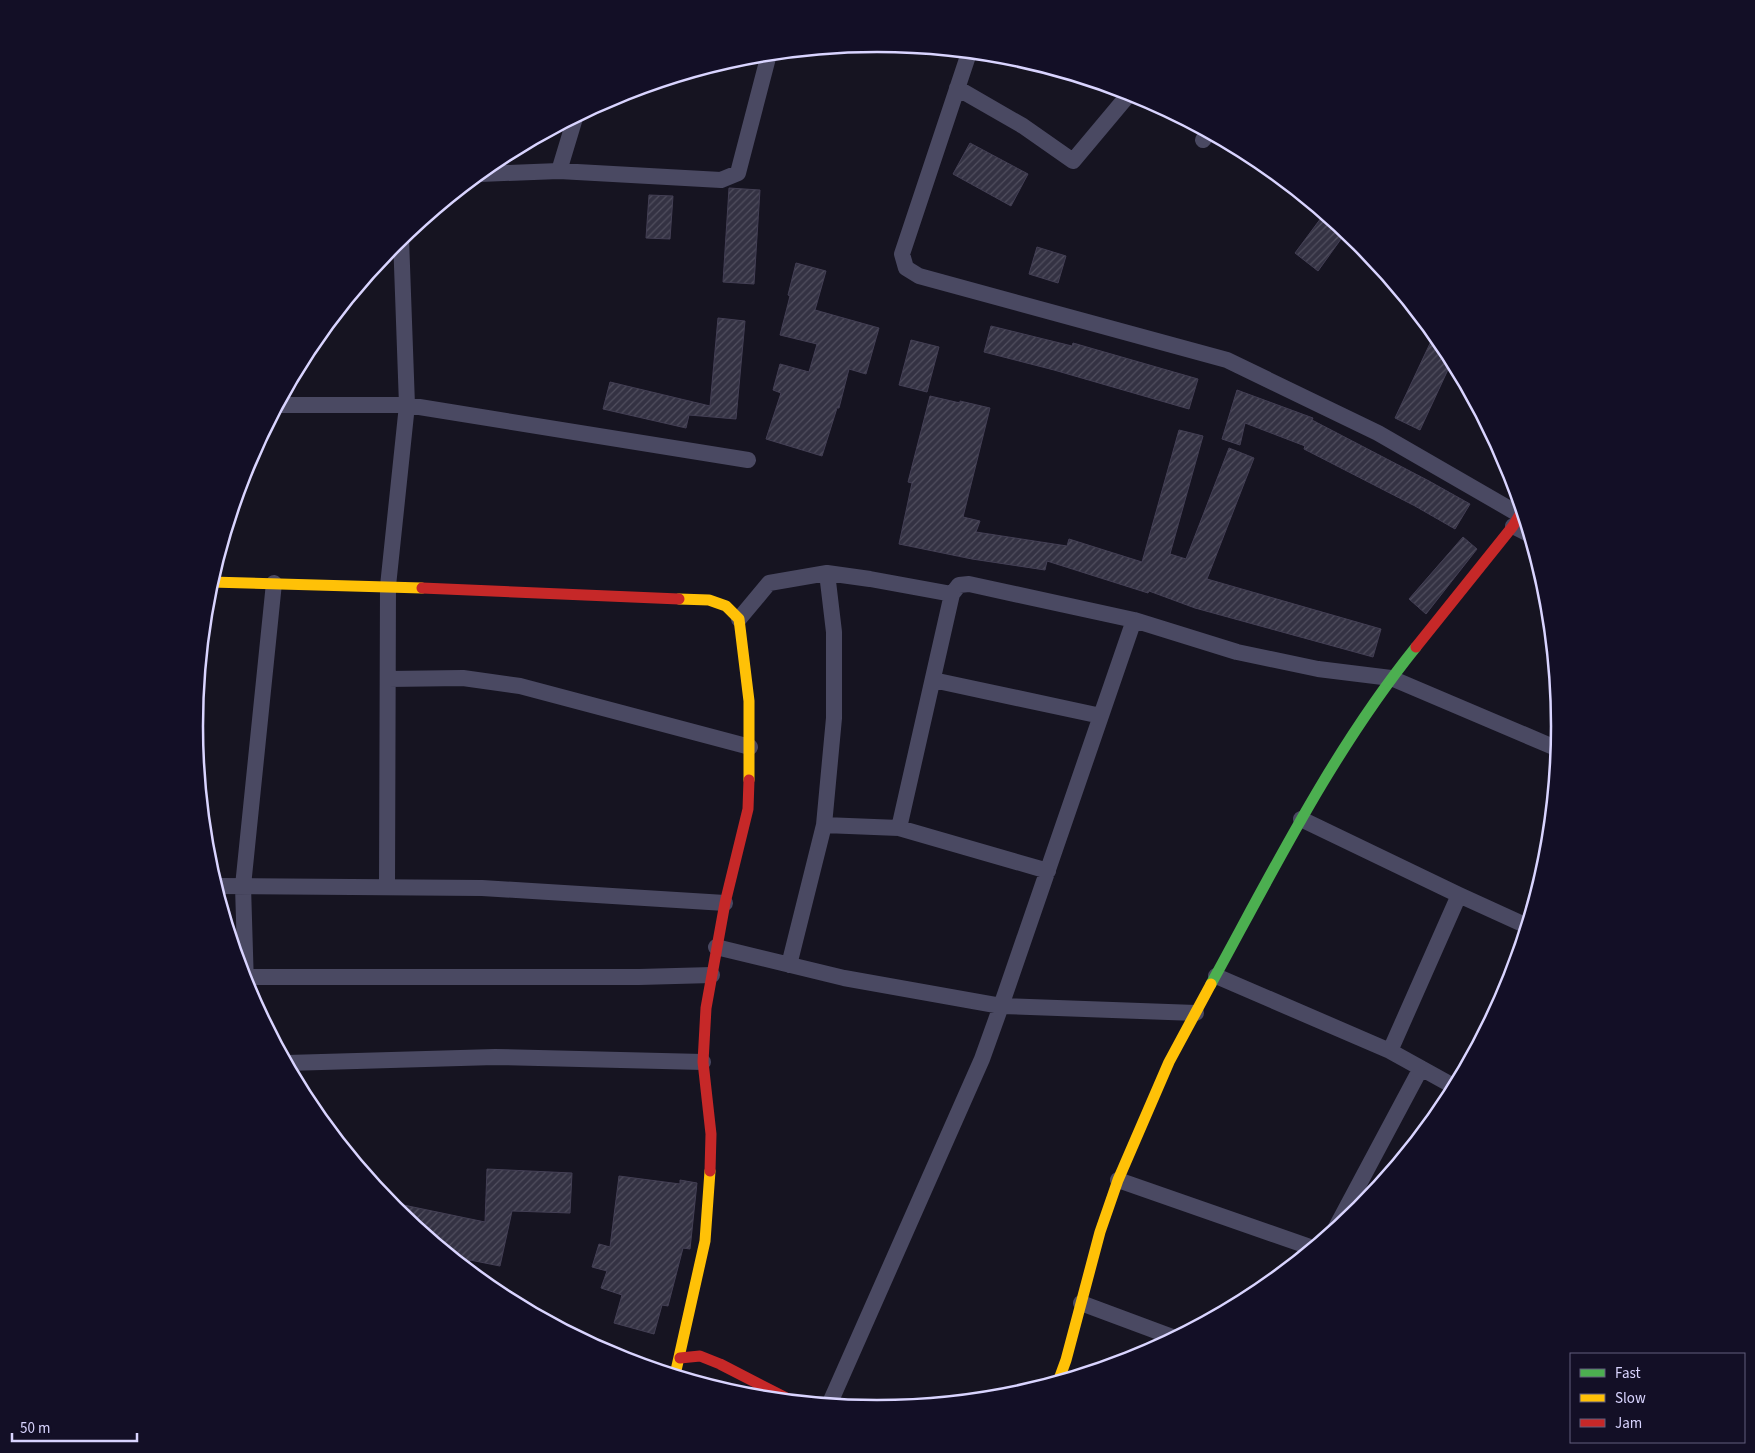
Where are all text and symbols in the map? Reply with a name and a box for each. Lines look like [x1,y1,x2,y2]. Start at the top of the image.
legend [1570,1353,1745,1443]
text: Fast [1615,1363,1641,1384]
text: Slow [1615,1388,1646,1409]
scale bar [12,1410,138,1442]
text: Jam [1615,1413,1642,1434]
text: 50 m [20,1418,50,1439]

